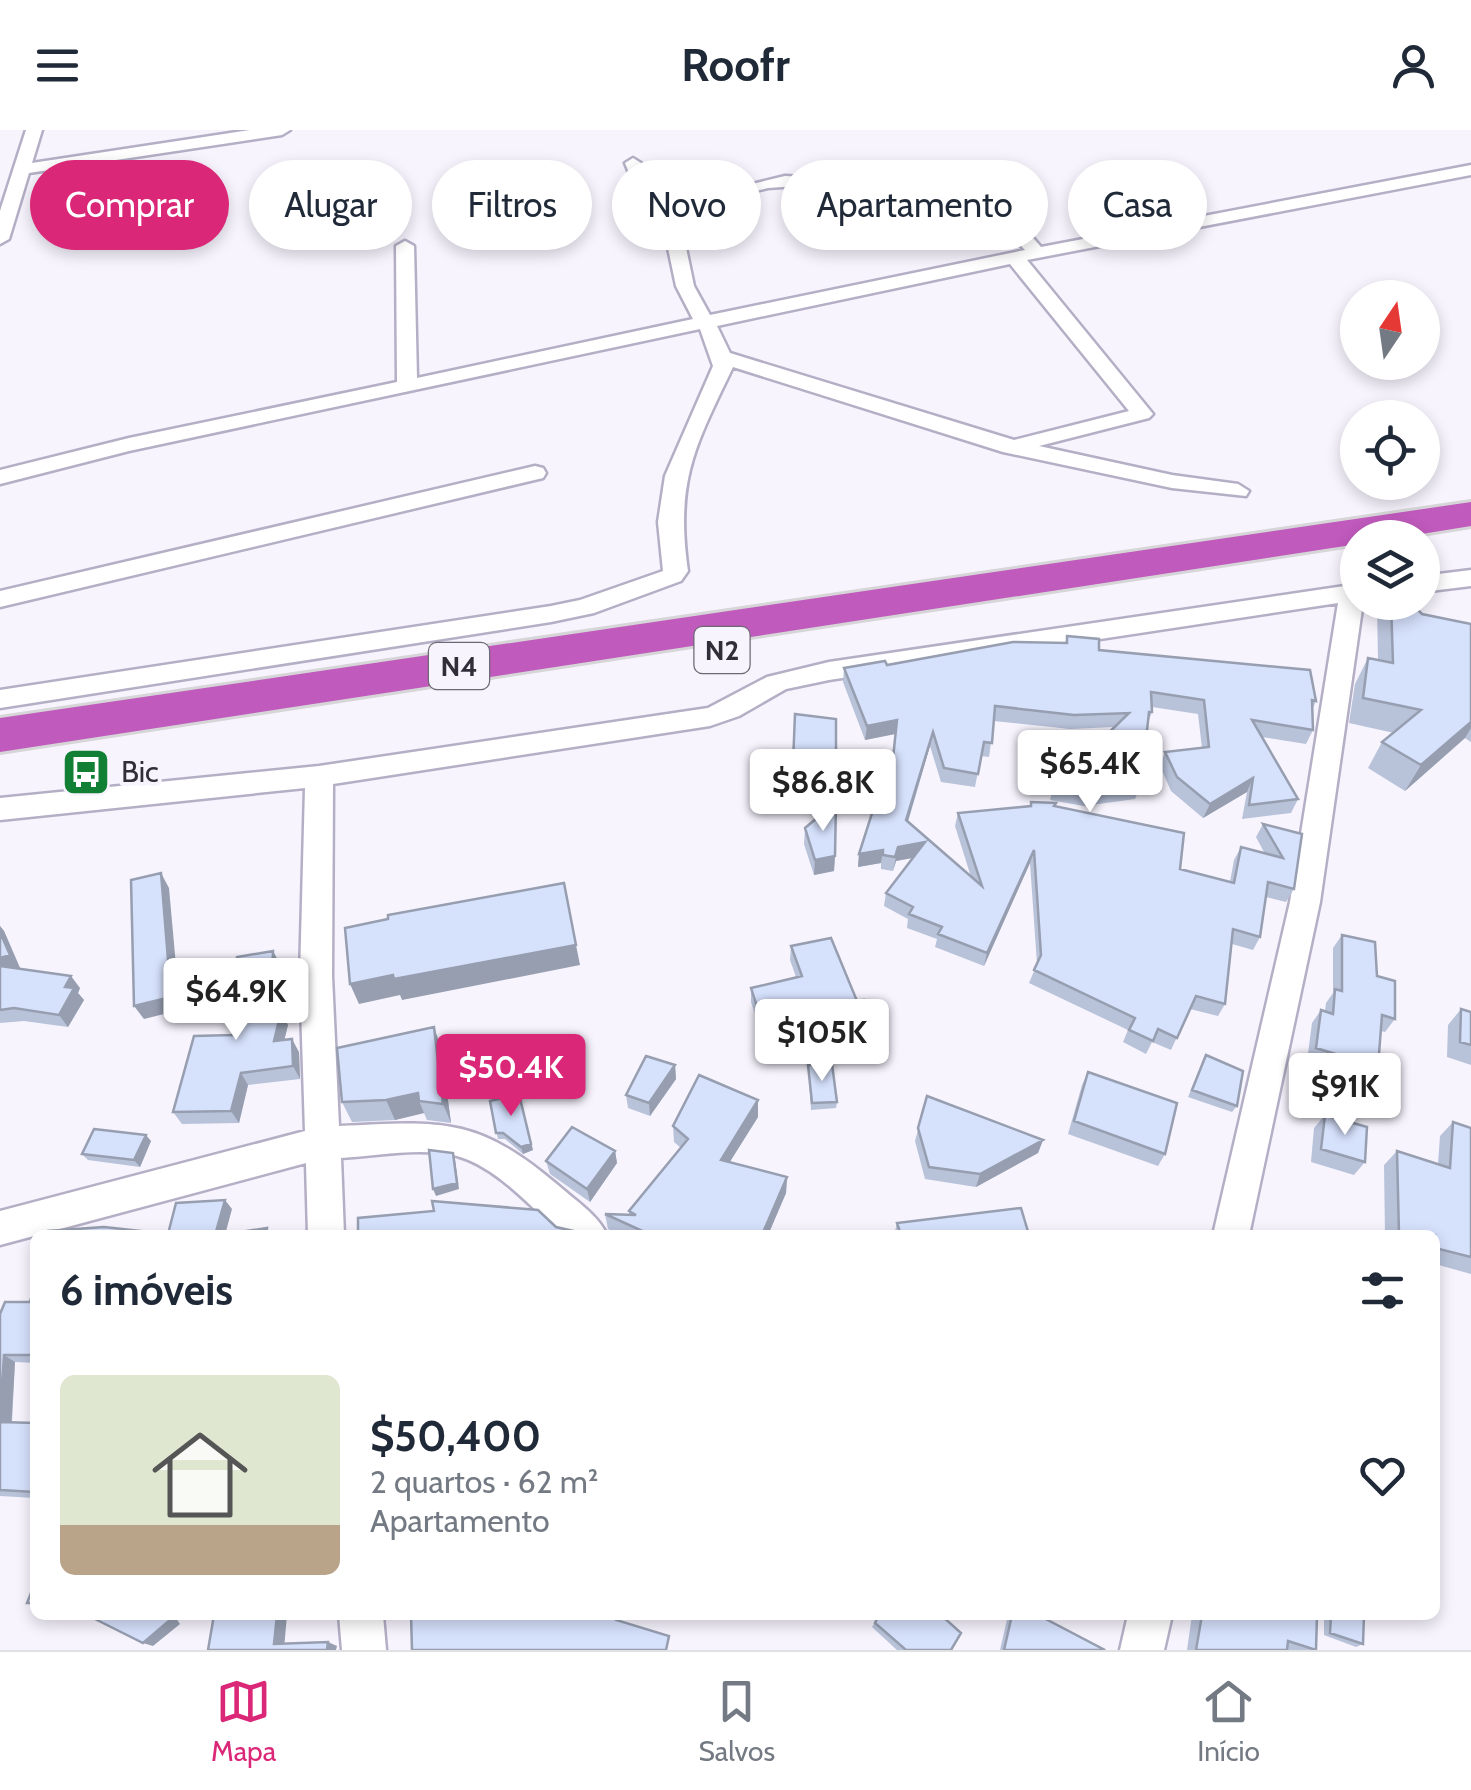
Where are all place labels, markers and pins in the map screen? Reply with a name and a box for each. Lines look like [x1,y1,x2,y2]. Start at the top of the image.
pin: $65.4K [1009,730,1171,815]
bus stop icon: Bic [60,746,112,798]
pin: $86.8K [742,749,904,834]
place label: Bic [121,753,159,790]
pin: $64.9K [155,958,317,1043]
pin: $105K [752,999,892,1084]
pin: $50.4K [430,1034,592,1119]
pin: $91K [1286,1053,1404,1138]

